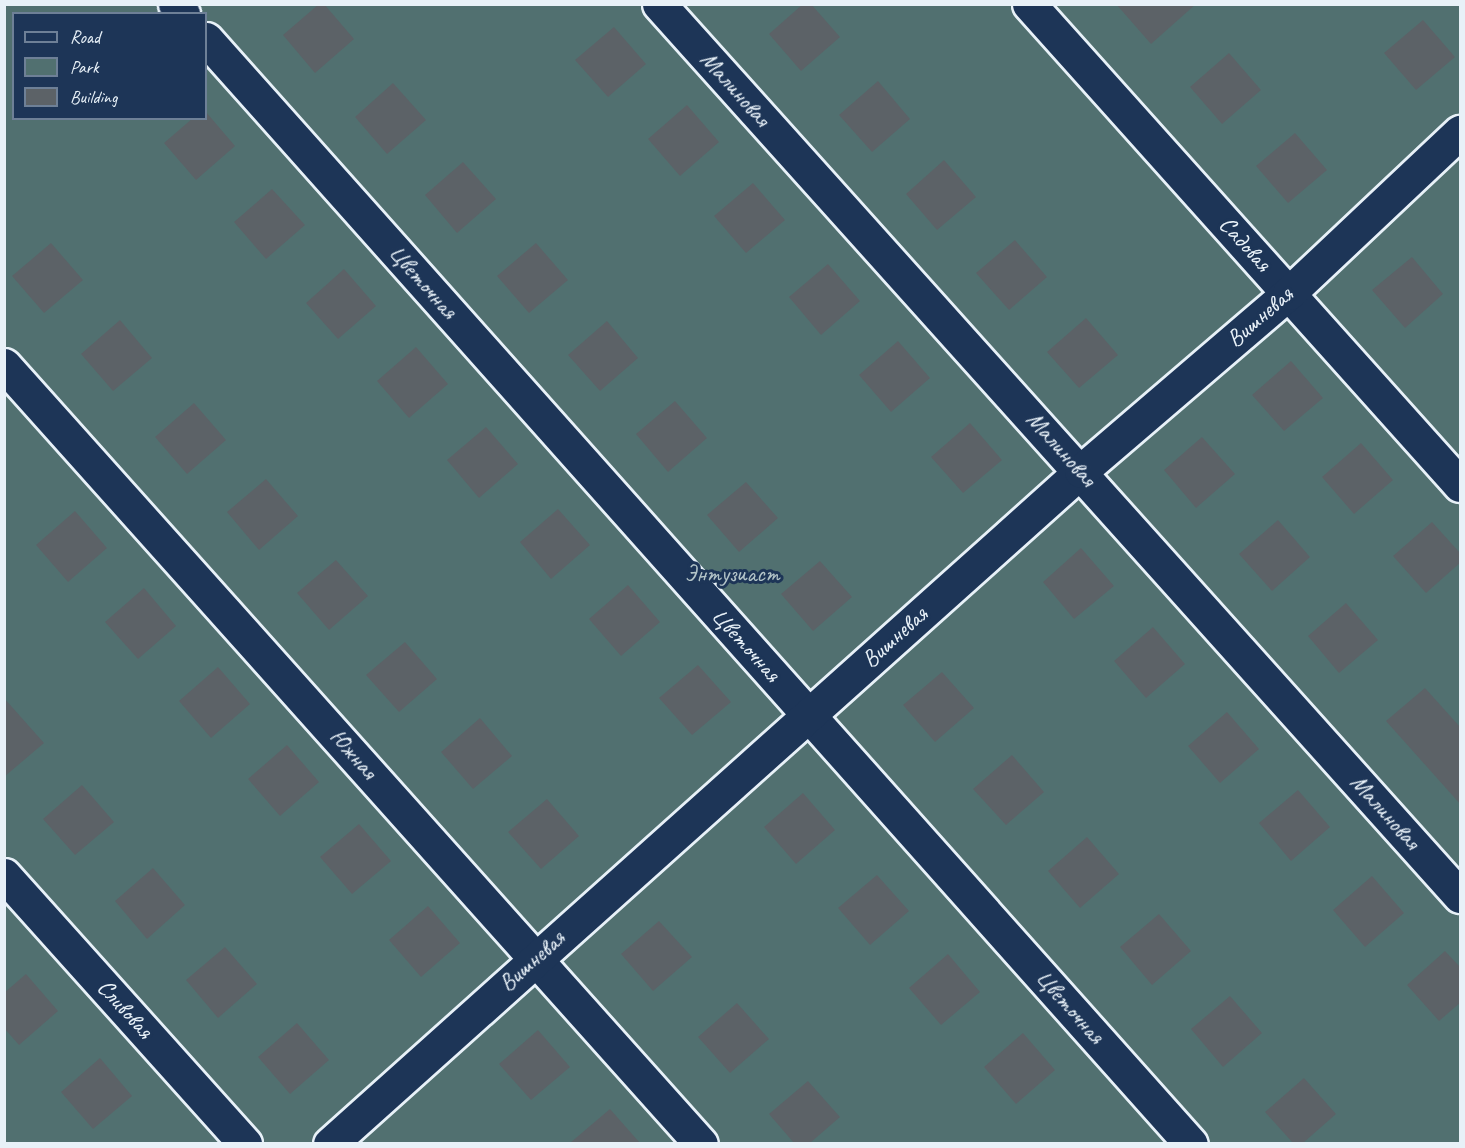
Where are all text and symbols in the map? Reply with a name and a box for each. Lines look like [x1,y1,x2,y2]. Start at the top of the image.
legend [12,12,207,120]
text: Road [70,26,100,48]
street label: Малиновая [694,46,776,132]
text: Park [70,56,99,78]
text: Building [70,86,117,108]
street label: Садовая [1213,210,1277,278]
street label: Цветочная [382,239,464,325]
street label: Вишневая [1221,280,1299,354]
street label: Малиновая [1020,406,1102,492]
park label: Энтузиаст [685,560,779,588]
street label: Вишневая [856,600,934,674]
street label: Цветочная [705,602,787,688]
street label: Южная [323,723,383,785]
street label: Малиновая [1344,769,1426,855]
street label: Вишневая [493,924,571,998]
street label: Цветочная [1029,964,1111,1050]
street label: Сливовая [91,973,159,1045]

